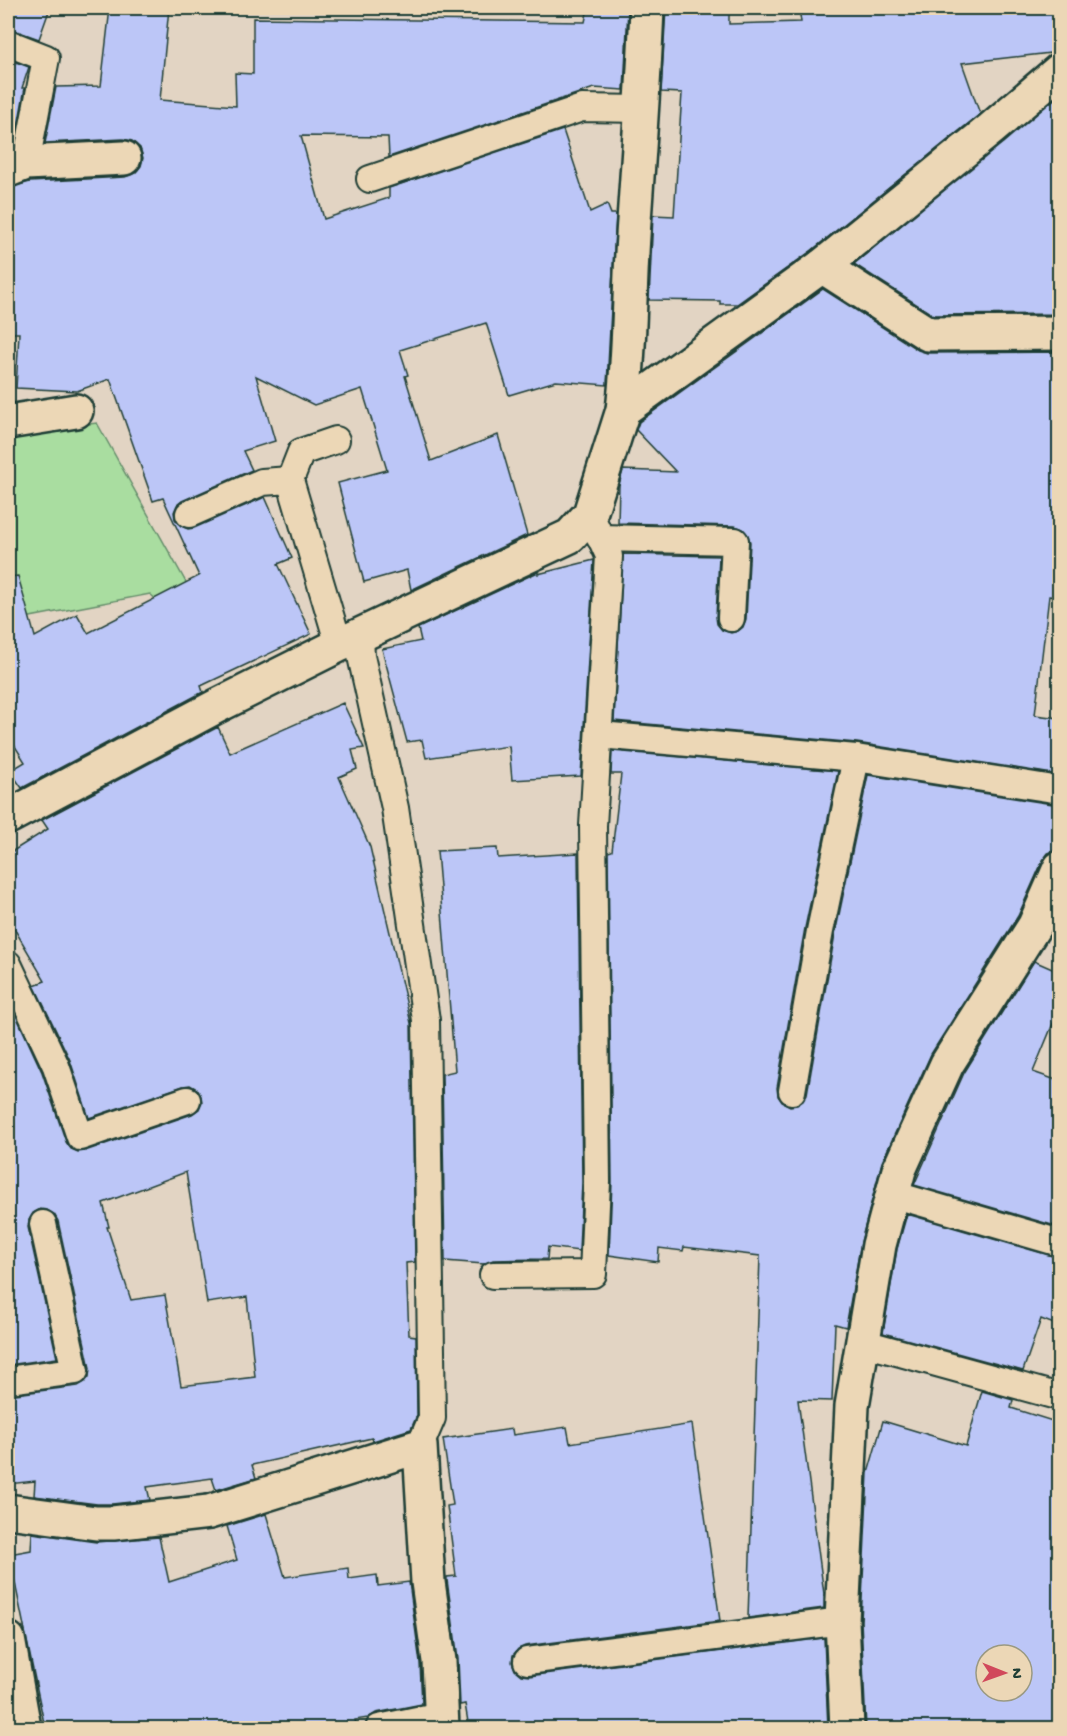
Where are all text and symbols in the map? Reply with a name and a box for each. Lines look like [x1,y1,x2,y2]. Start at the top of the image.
north arrow [974,1643,1034,1703]
text: N [1006,1668,1025,1679]

